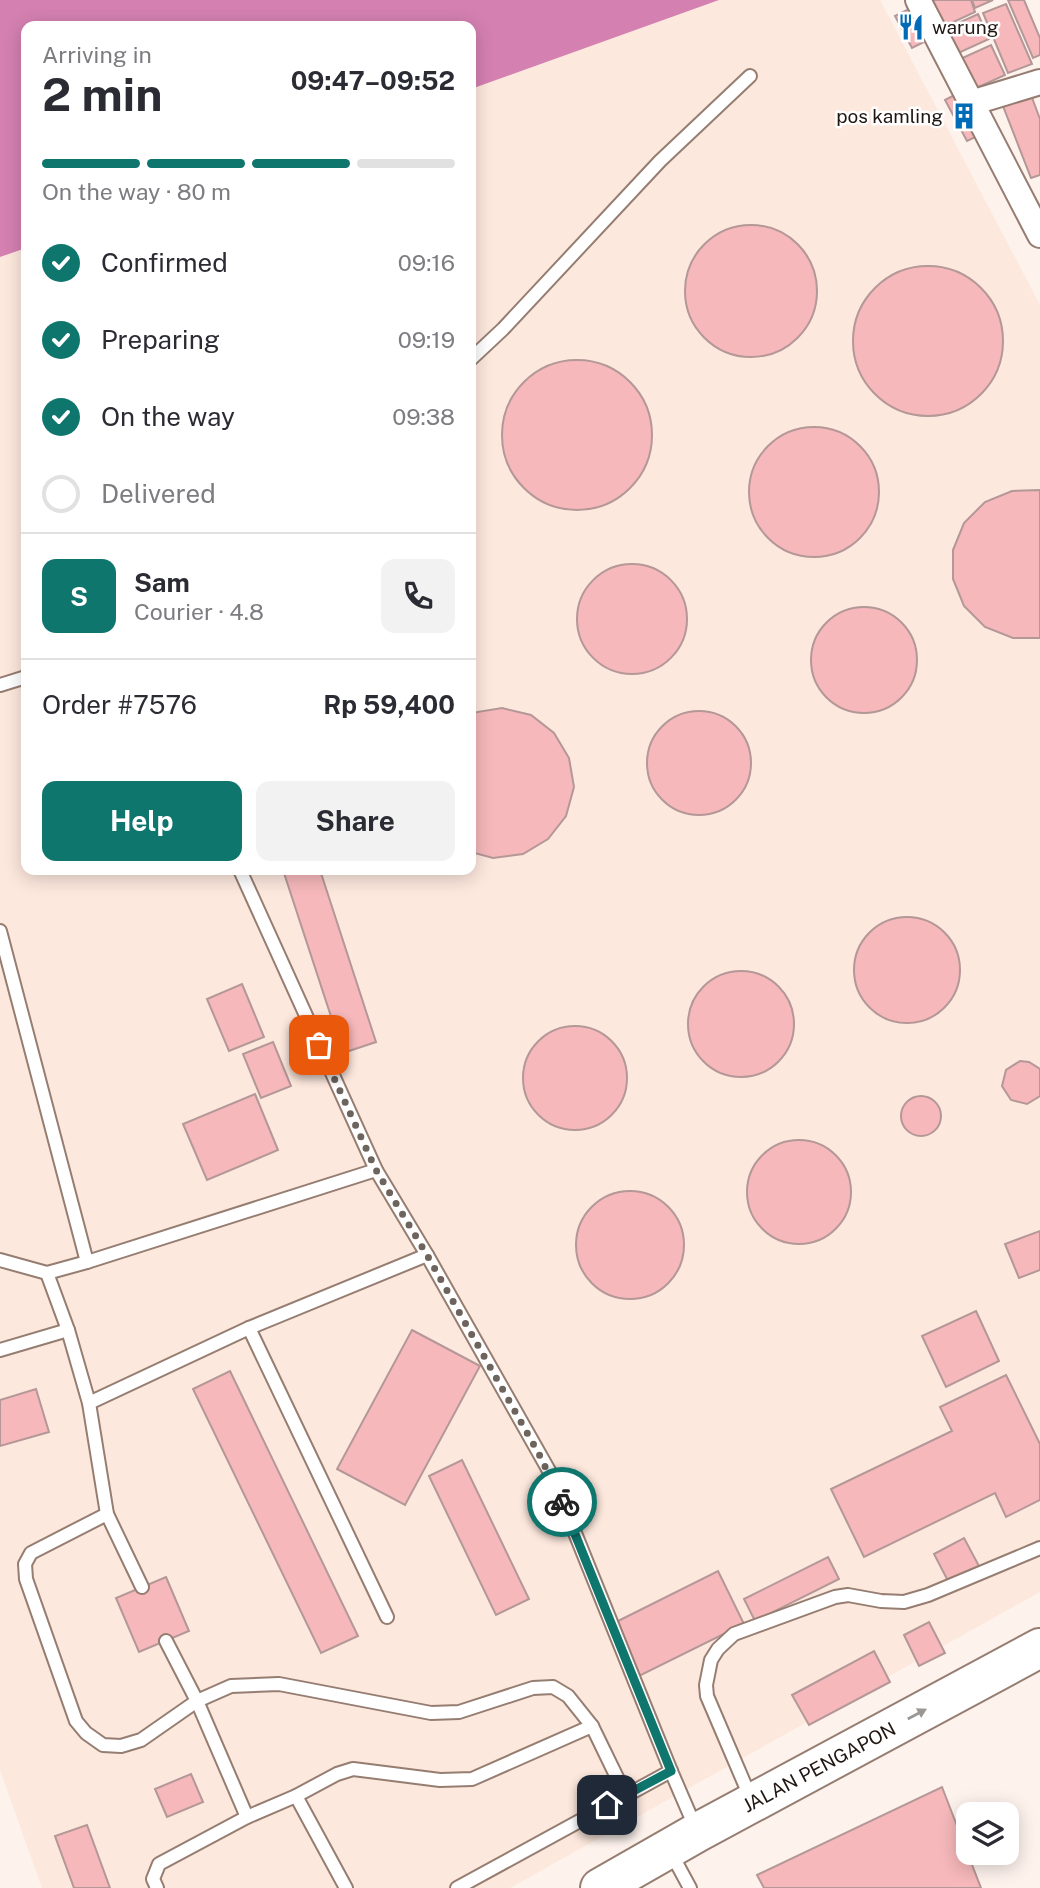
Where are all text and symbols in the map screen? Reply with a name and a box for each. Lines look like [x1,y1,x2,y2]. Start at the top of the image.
restaurant icon: warung [896,12,926,42]
place label: warung [932,16,999,38]
text: Arriving in [42,41,152,68]
text: 09:47–09:52 [291,65,455,96]
text: 2 min [42,67,162,121]
building icon: pos kamling [949,101,979,131]
place label: pos kamling [836,105,943,127]
text: On the way · 80 m [42,178,231,205]
icon: check [42,244,80,282]
text: Confirmed [101,247,228,278]
text: 09:16 [398,249,455,276]
icon: check [42,321,80,359]
text: Preparing [101,324,220,355]
text: 09:19 [398,326,455,353]
icon: check [42,398,80,436]
text: On the way [101,401,235,432]
text: 09:38 [392,403,455,430]
text: Delivered [101,478,216,509]
button: phone [381,559,455,633]
text: Sam [134,567,190,598]
text: S [70,581,88,612]
text: Courier · 4.8 [134,598,264,625]
text: Order #7576 [42,689,197,720]
text: Rp 59,400 [323,689,455,720]
button: Help [42,781,242,861]
button: Share [256,781,455,861]
pin [289,1015,349,1075]
icon: bag [300,1026,338,1064]
courier [527,1467,597,1537]
icon: bike [543,1483,581,1521]
one-way arrow [908,1708,927,1720]
street label: JALAN PENGAPON [739,1717,899,1817]
pin [577,1775,637,1835]
icon: home [588,1786,626,1824]
map controls [956,1802,1019,1865]
button: layers [956,1802,1019,1865]

